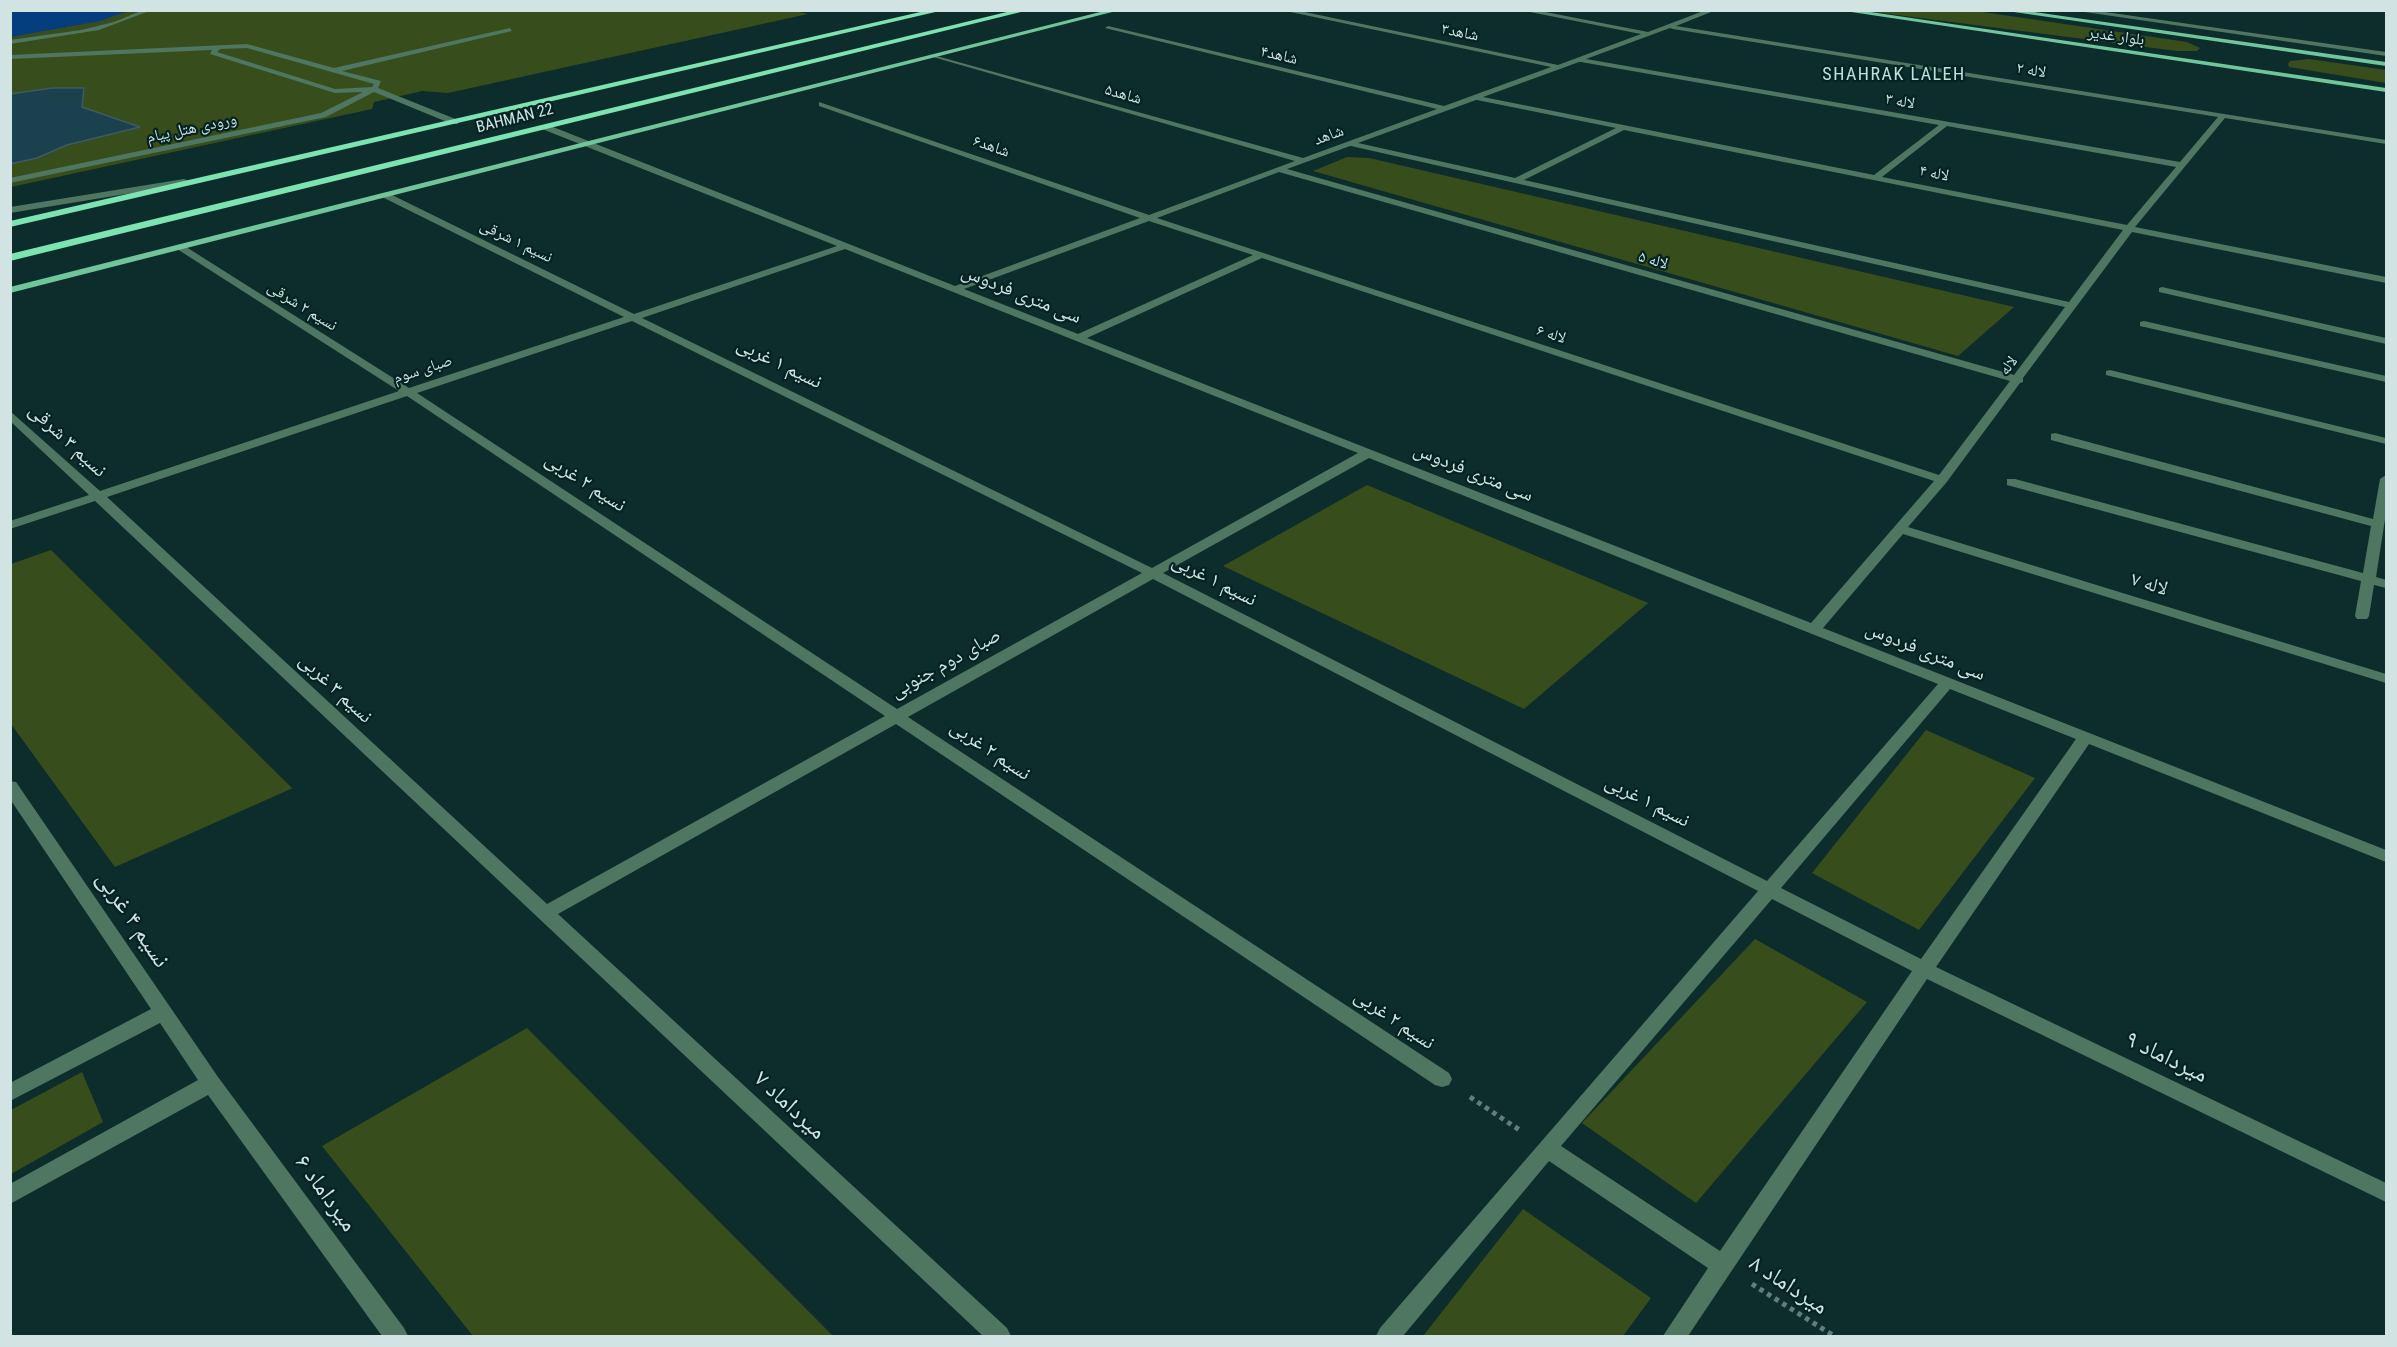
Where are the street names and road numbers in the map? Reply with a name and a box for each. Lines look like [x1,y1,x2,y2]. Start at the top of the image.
street label: شاهد۳ [1440,20,1480,46]
street label: بلوار غدیر [2086,24,2146,50]
street label: شاهد۴ [1259,42,1299,70]
street label: لاله ۲ [2015,59,2047,83]
street label: شاهد۵ [1102,81,1144,109]
street label: لاله ۳ [1884,90,1916,114]
street label: BAHMAN 22 [474,100,556,138]
street label: ورودی هتل پیام [145,110,239,148]
street label: شاهد [1311,122,1347,150]
street label: شاهد۶ [970,132,1012,162]
street label: لاله ۴ [1918,162,1950,186]
street label: نسیم ۱ شرقی [477,216,555,268]
street label: لاله ۵ [1636,248,1670,274]
street label: سی متری فردوس [958,260,1084,330]
street label: نسیم ۲ شرقی [264,278,340,336]
street label: لاله ۶ [1534,321,1568,349]
street label: نسیم ۱ غربی [732,333,826,395]
street label: صبای سوم [391,351,455,389]
street label: لاله [1996,353,2022,379]
street label: نسیم ۳ شرقی [23,399,111,483]
street label: سی متری فردوس [1410,438,1536,508]
street label: نسیم ۲ غربی [540,448,630,518]
street label: نسیم ۱ غربی [1168,549,1260,613]
street label: لاله ۷ [2128,568,2170,602]
street label: سی متری فردوس [1862,617,1988,687]
street label: صبای دوم جنوبی [887,624,1005,704]
street label: نسیم ۳ غربی [293,649,377,729]
street label: نسیم ۲ غربی [945,715,1035,787]
street label: نسیم ۱ غربی [1601,770,1693,834]
street label: نسیم ۴ غربی [89,866,175,974]
street label: نسیم ۲ غربی [1349,984,1439,1056]
street label: میرداماد ۹ [2120,1026,2212,1090]
street label: میرداماد ۷ [747,1065,831,1147]
street label: میرداماد ۶ [287,1150,363,1238]
street label: میرداماد ۸ [1743,1250,1833,1322]

